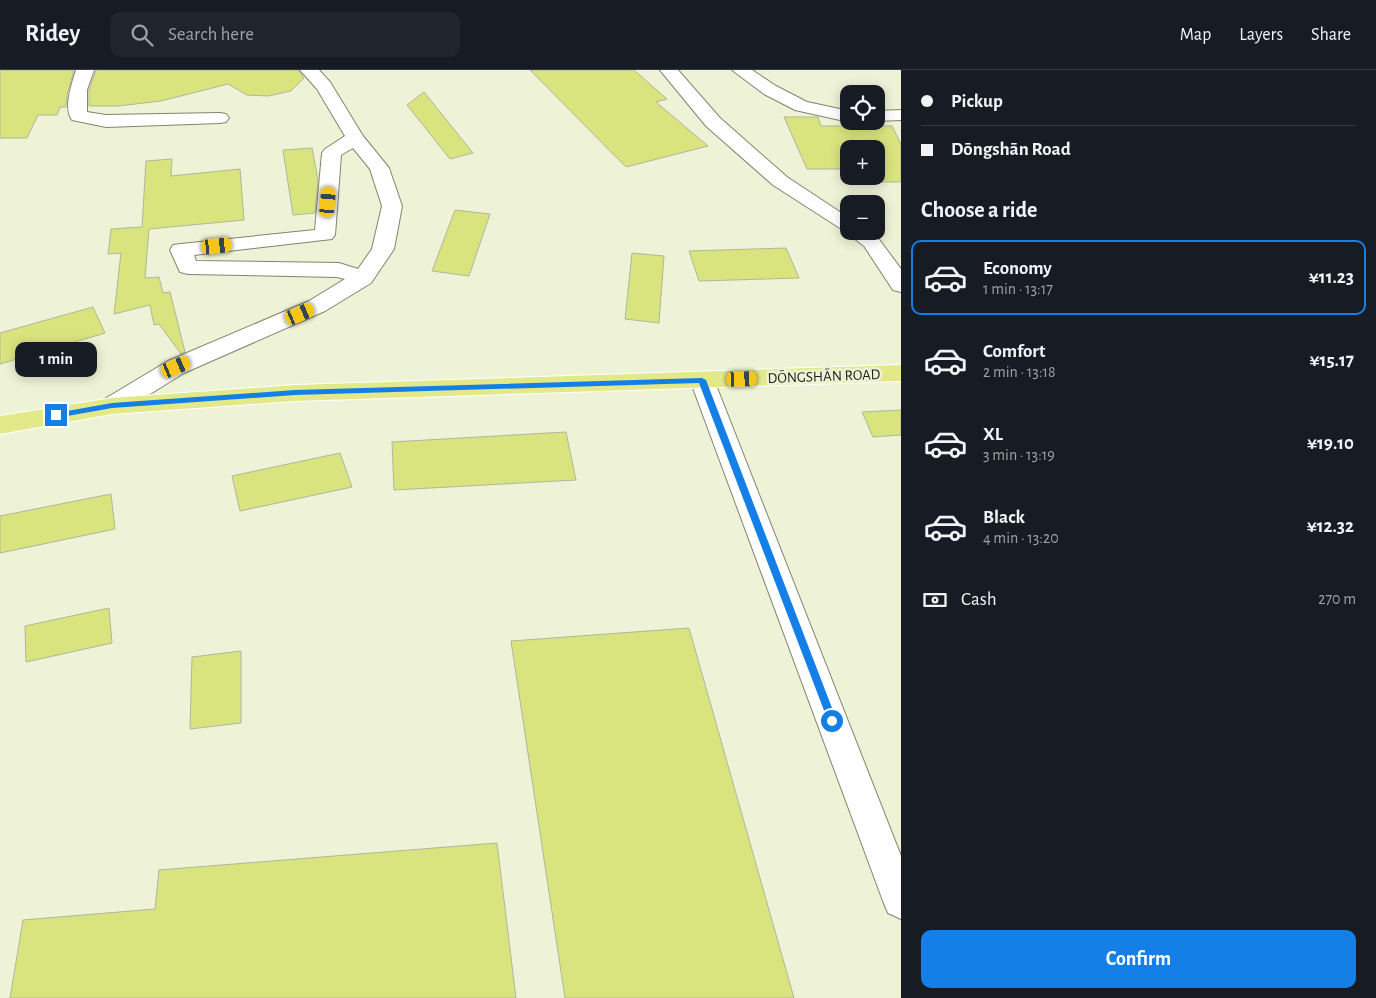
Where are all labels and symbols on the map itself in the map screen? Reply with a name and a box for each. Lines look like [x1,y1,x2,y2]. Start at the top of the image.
car [319,186,336,218]
car [201,237,232,255]
car [283,301,316,327]
callout: 1 min [15,342,97,378]
car [159,354,192,380]
street label: DŌNGSHĀN ROAD [767,366,881,386]
car [726,371,757,387]
route end [45,404,67,426]
route start [821,710,843,732]

